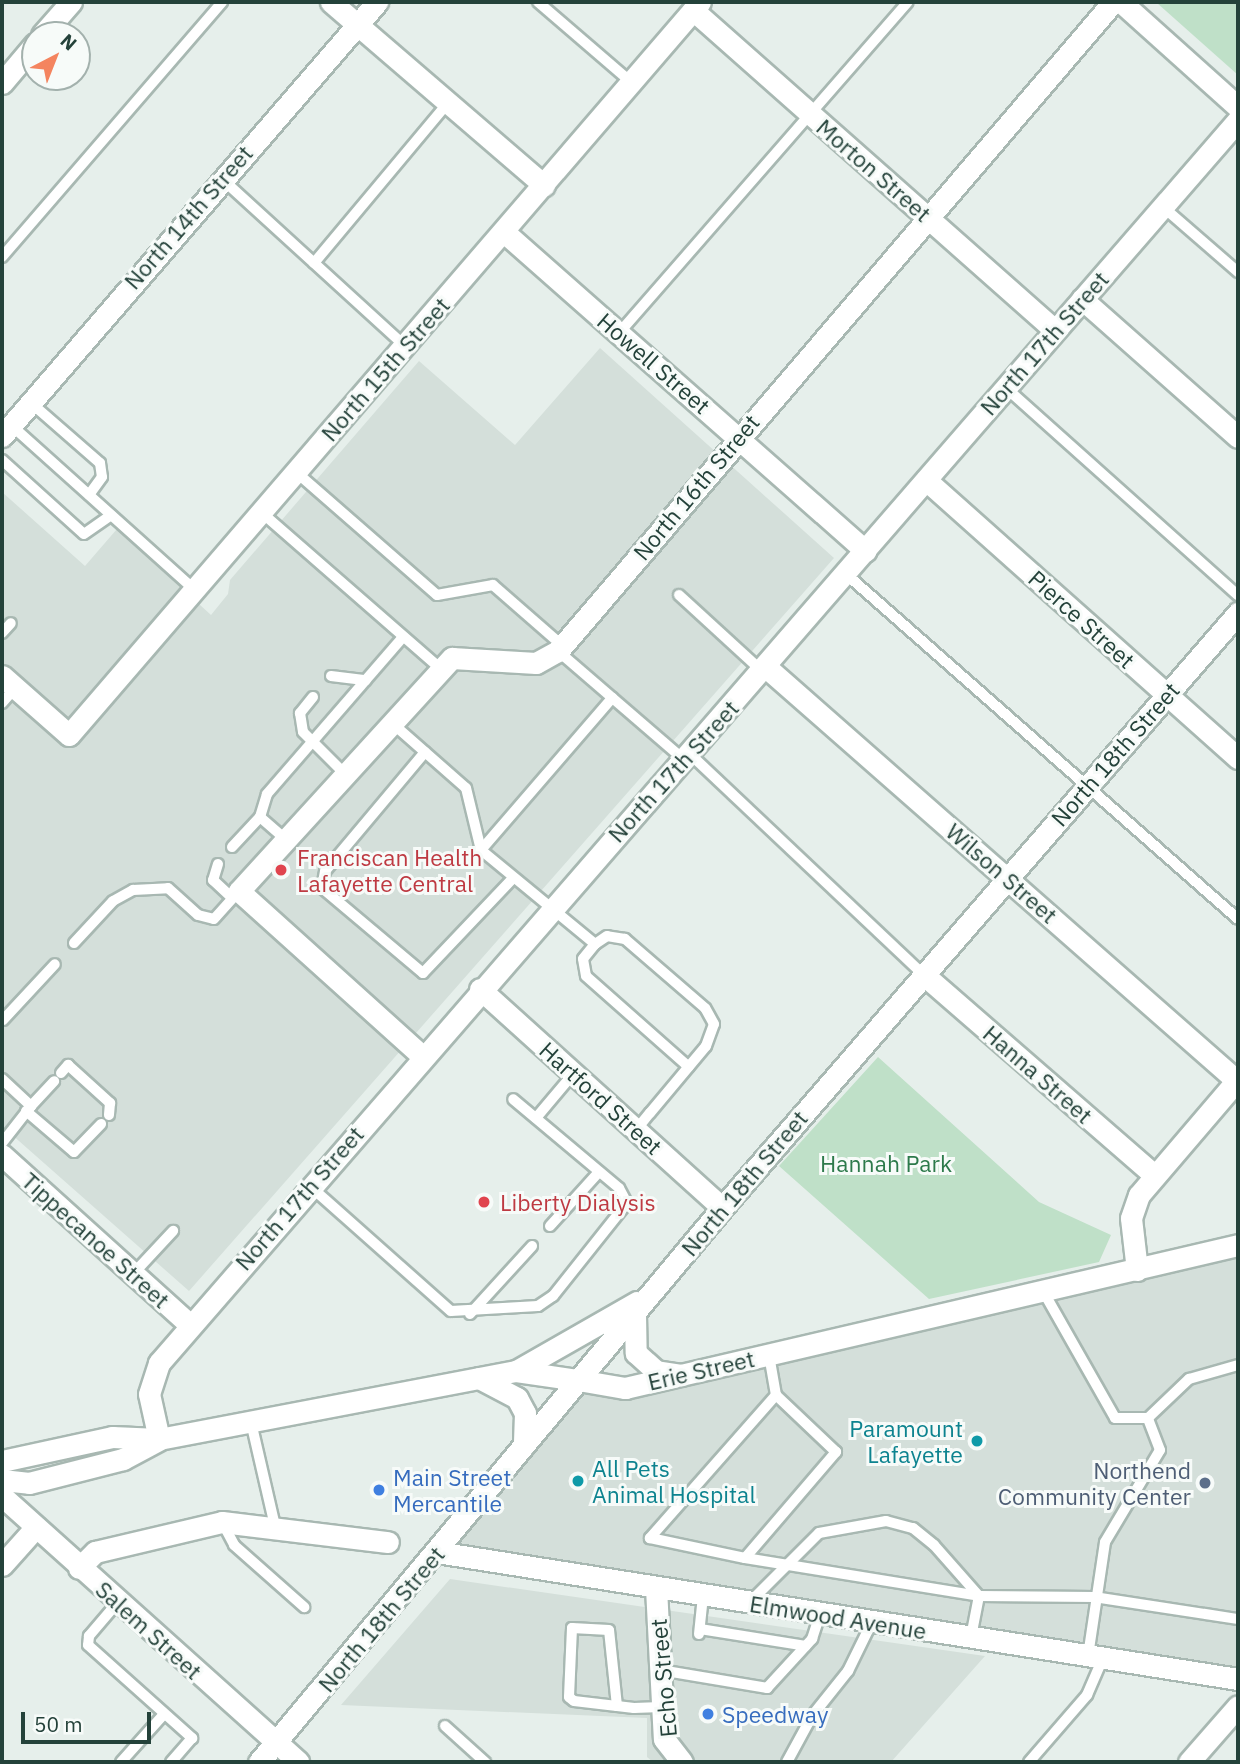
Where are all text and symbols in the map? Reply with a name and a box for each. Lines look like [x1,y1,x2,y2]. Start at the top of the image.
north arrow [21,21,91,91]
text: N [56,28,82,55]
street label: Morton Street [811,113,937,227]
street label: North 14th Street [118,139,258,295]
street label: North 17th Street [974,265,1114,421]
street label: North 15th Street [315,291,455,447]
street label: Howell Street [592,307,716,419]
street label: North 16th Street [627,409,765,565]
street label: Pierce Street [1023,564,1141,674]
street label: North 18th Street [1045,676,1185,832]
street label: North 17th Street [602,694,744,848]
street label: Wilson Street [941,817,1063,929]
place label: Franciscan Health Lafayette Central [297,843,482,897]
marker: Franciscan Health Lafayette Central [271,860,291,880]
street label: Hanna Street [978,1019,1098,1129]
street label: Hartford Street [534,1036,668,1160]
street label: North 18th Street [675,1105,813,1261]
street label: North 17th Street [229,1120,369,1276]
park label: Hannah Park [820,1149,952,1177]
street label: Tippecanoe Street [16,1166,176,1314]
place label: Liberty Dialysis [500,1188,656,1216]
marker: Liberty Dialysis [474,1192,494,1212]
street label: Erie Street [645,1344,757,1396]
place label: Paramount Lafayette [849,1414,963,1468]
marker: Paramount Lafayette [969,1433,985,1449]
place label: All Pets Animal Hospital [592,1454,756,1508]
place label: Northend Community Center [998,1456,1191,1510]
place label: Main Street Mercantile [393,1463,511,1517]
marker: All Pets Animal Hospital [570,1473,586,1489]
marker: Northend Community Center [1197,1475,1213,1491]
marker: Main Street Mercantile [371,1482,387,1498]
street label: North 18th Street [312,1541,450,1697]
street label: Salem Street [90,1575,208,1685]
street label: Elmwood Avenue [748,1589,928,1645]
street label: Echo Street [644,1617,682,1739]
scale bar [24,1698,154,1742]
place label: Speedway [722,1700,828,1728]
marker: Speedway [700,1706,716,1722]
text: 50 m [34,1710,83,1738]

